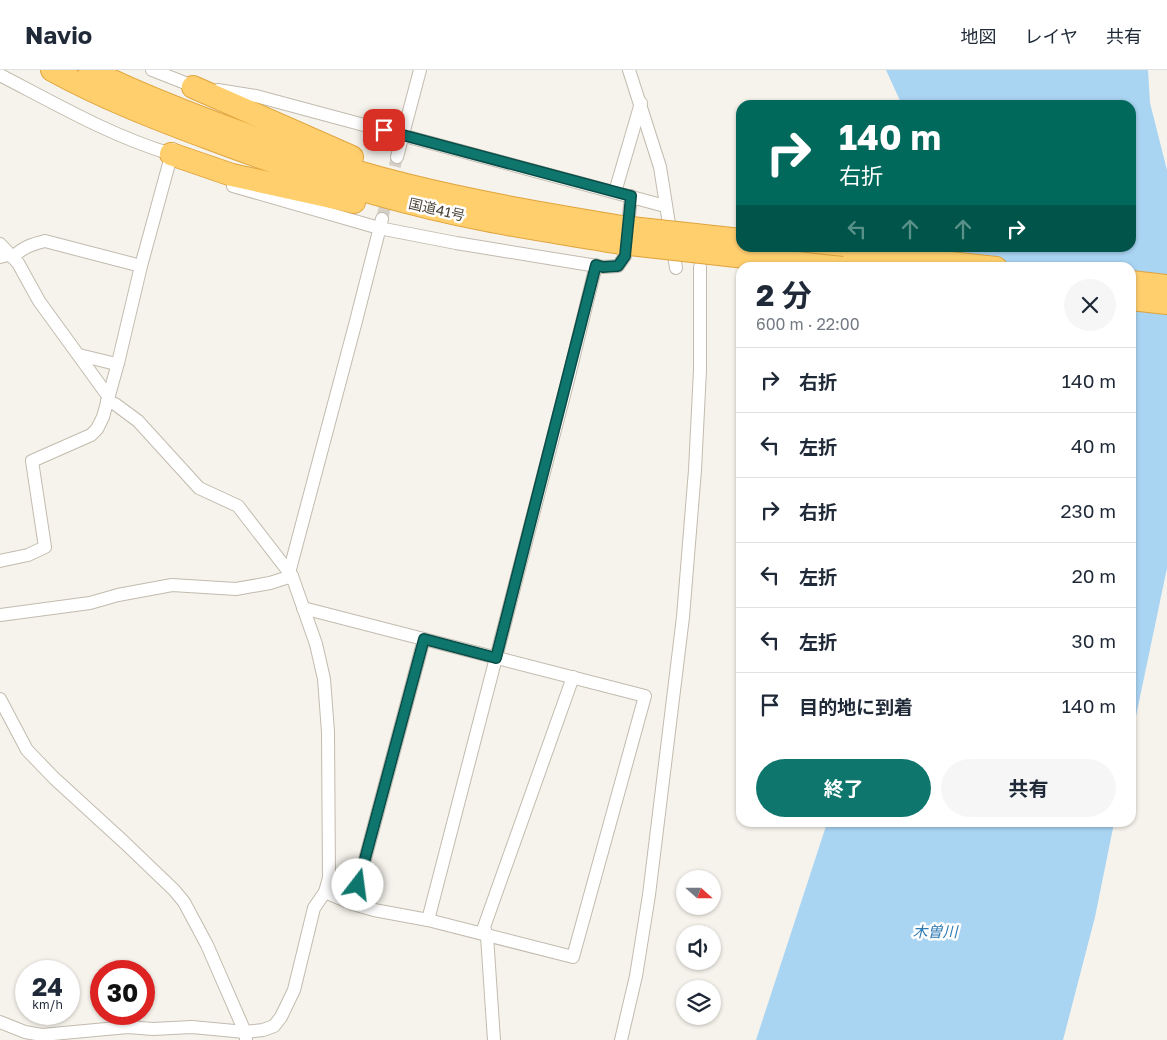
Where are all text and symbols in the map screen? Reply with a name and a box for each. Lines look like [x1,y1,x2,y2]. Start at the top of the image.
text: Navio [25,20,92,49]
text: 地図 [961,25,997,47]
text: レイヤ [1025,25,1078,47]
text: 共有 [1106,25,1142,47]
pin [363,109,405,151]
icon: arrive [370,116,398,144]
text: 140 m [839,116,941,158]
icon: right [756,120,821,185]
text: 右折 [839,162,883,189]
street label: 国道41号 [407,194,467,224]
icon: left [843,215,871,243]
icon: ahead [896,215,924,243]
icon: ahead [949,215,977,243]
icon: right [1002,215,1030,243]
text: 2 分 [756,277,812,313]
button: close [1064,279,1116,331]
text: 600 m · 22:00 [756,314,860,334]
icon: right [756,366,784,394]
text: 140 m [1062,369,1116,392]
text: 右折 [799,370,837,393]
icon: left [756,431,784,459]
text: 40 m [1071,434,1116,457]
text: 左折 [799,435,837,458]
icon: right [756,496,784,524]
text: 230 m [1061,499,1116,522]
text: 右折 [799,500,837,523]
icon: left [756,561,784,589]
text: 20 m [1072,564,1116,587]
text: 左折 [799,565,837,588]
icon: left [756,626,784,654]
text: 30 m [1072,629,1116,652]
text: 左折 [799,630,837,653]
icon: arrive [756,691,784,719]
text: 140 m [1062,694,1116,717]
text: 目的地に到着 [799,695,913,718]
button: 終了 [756,759,931,817]
button: 共有 [941,759,1116,817]
position arrow [331,858,383,910]
north arrow [676,870,721,915]
map controls [676,870,721,1025]
water label: 木曽川 [912,922,959,940]
button: sound [676,925,721,970]
speed limit sign: 30 [90,960,155,1025]
text: 24 [32,971,63,1002]
button: layers [676,980,721,1025]
text: km/h [32,997,63,1012]

